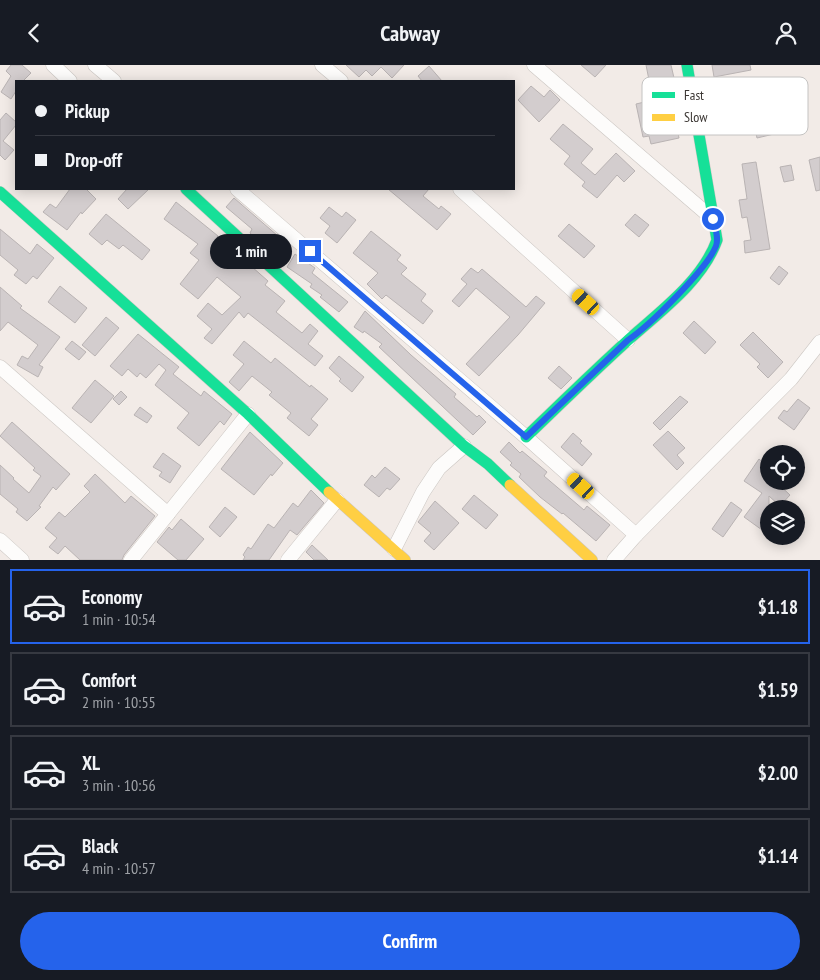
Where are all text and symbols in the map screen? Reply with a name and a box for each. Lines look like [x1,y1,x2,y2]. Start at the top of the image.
icon: back [20,19,48,47]
text: Cabway [380,19,440,47]
icon: person [772,19,800,47]
legend [642,77,808,135]
text: Fast [684,86,704,104]
text: Pickup [65,99,110,123]
text: Slow [684,108,708,126]
text: Drop-off [65,148,122,172]
route start [702,208,724,230]
callout: 1 min [210,233,292,269]
route end [299,240,321,262]
text: 1 min [235,241,267,261]
car [569,286,602,318]
map controls [760,445,805,545]
button: locate [760,445,805,490]
car [564,470,597,502]
button: layers [760,500,805,545]
icon: car [22,584,67,629]
text: Economy [82,585,142,609]
text: $1.18 [758,595,798,619]
text: 1 min · 10:54 [82,609,156,629]
icon: car [22,667,67,712]
text: Comfort [82,668,136,692]
text: $1.59 [758,678,798,702]
text: 2 min · 10:55 [82,692,156,712]
icon: car [22,750,67,795]
text: XL [82,751,100,775]
text: $2.00 [758,761,798,785]
text: 3 min · 10:56 [82,775,156,795]
icon: car [22,833,67,878]
text: Black [82,834,118,858]
text: $1.14 [758,844,798,868]
text: 4 min · 10:57 [82,858,156,878]
button: Confirm [20,912,800,970]

